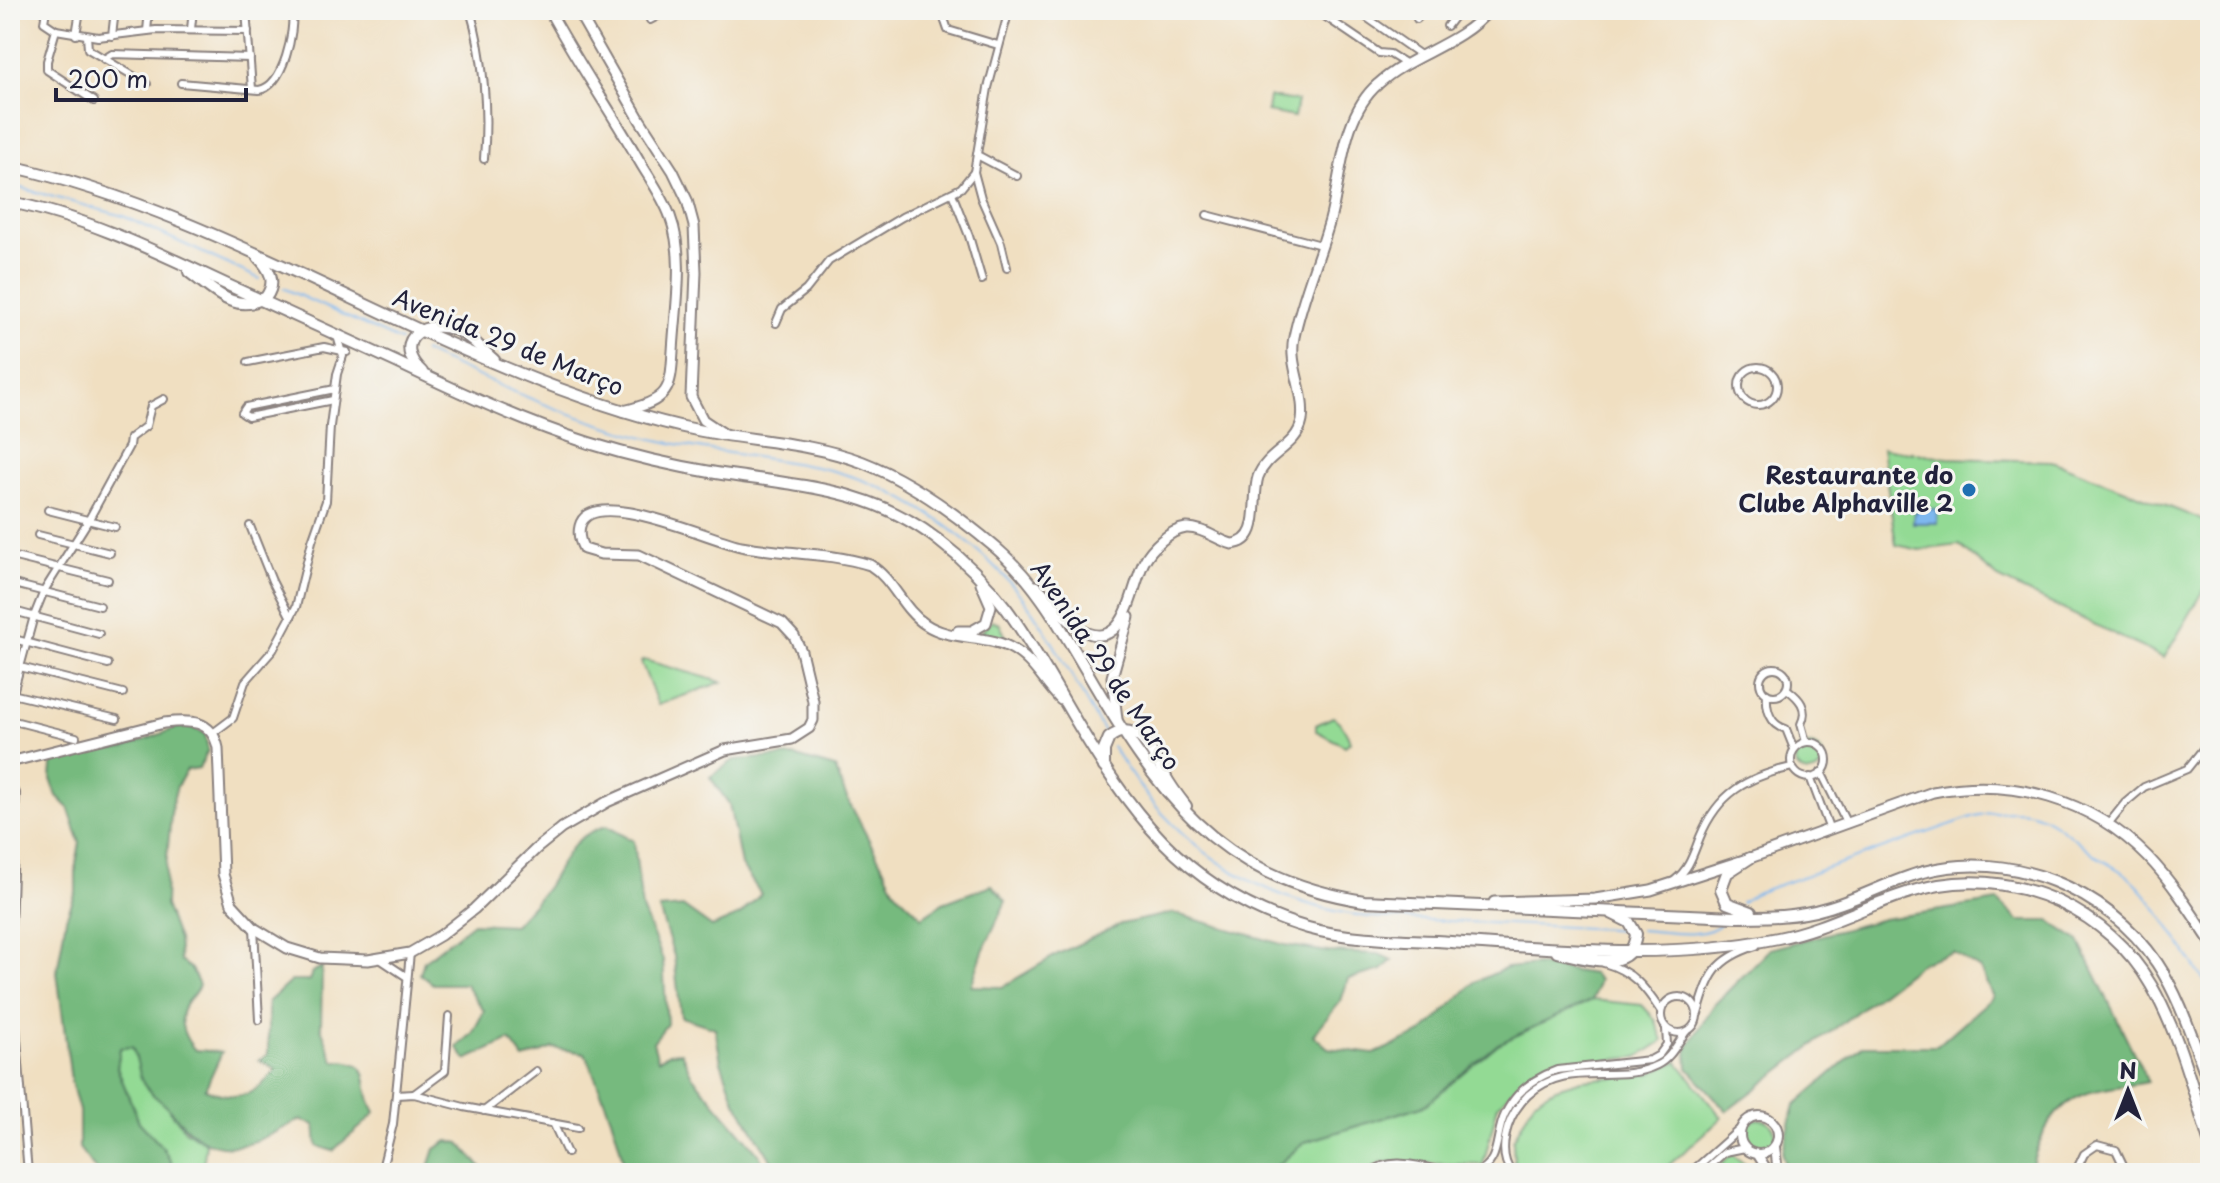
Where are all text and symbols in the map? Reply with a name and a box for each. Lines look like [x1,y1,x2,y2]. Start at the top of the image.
scale bar [56,52,246,102]
text: 200 m [68,60,148,96]
street label: Avenida 29 de Março [388,278,630,404]
place label: Restaurante do Clube Alphaville 2 [1738,456,1953,520]
marker: Restaurante do Clube Alphaville 2 [1960,481,1978,499]
street label: Avenida 29 de Março [1023,553,1190,777]
north arrow [2088,1051,2168,1131]
text: N [2119,1053,2137,1086]

